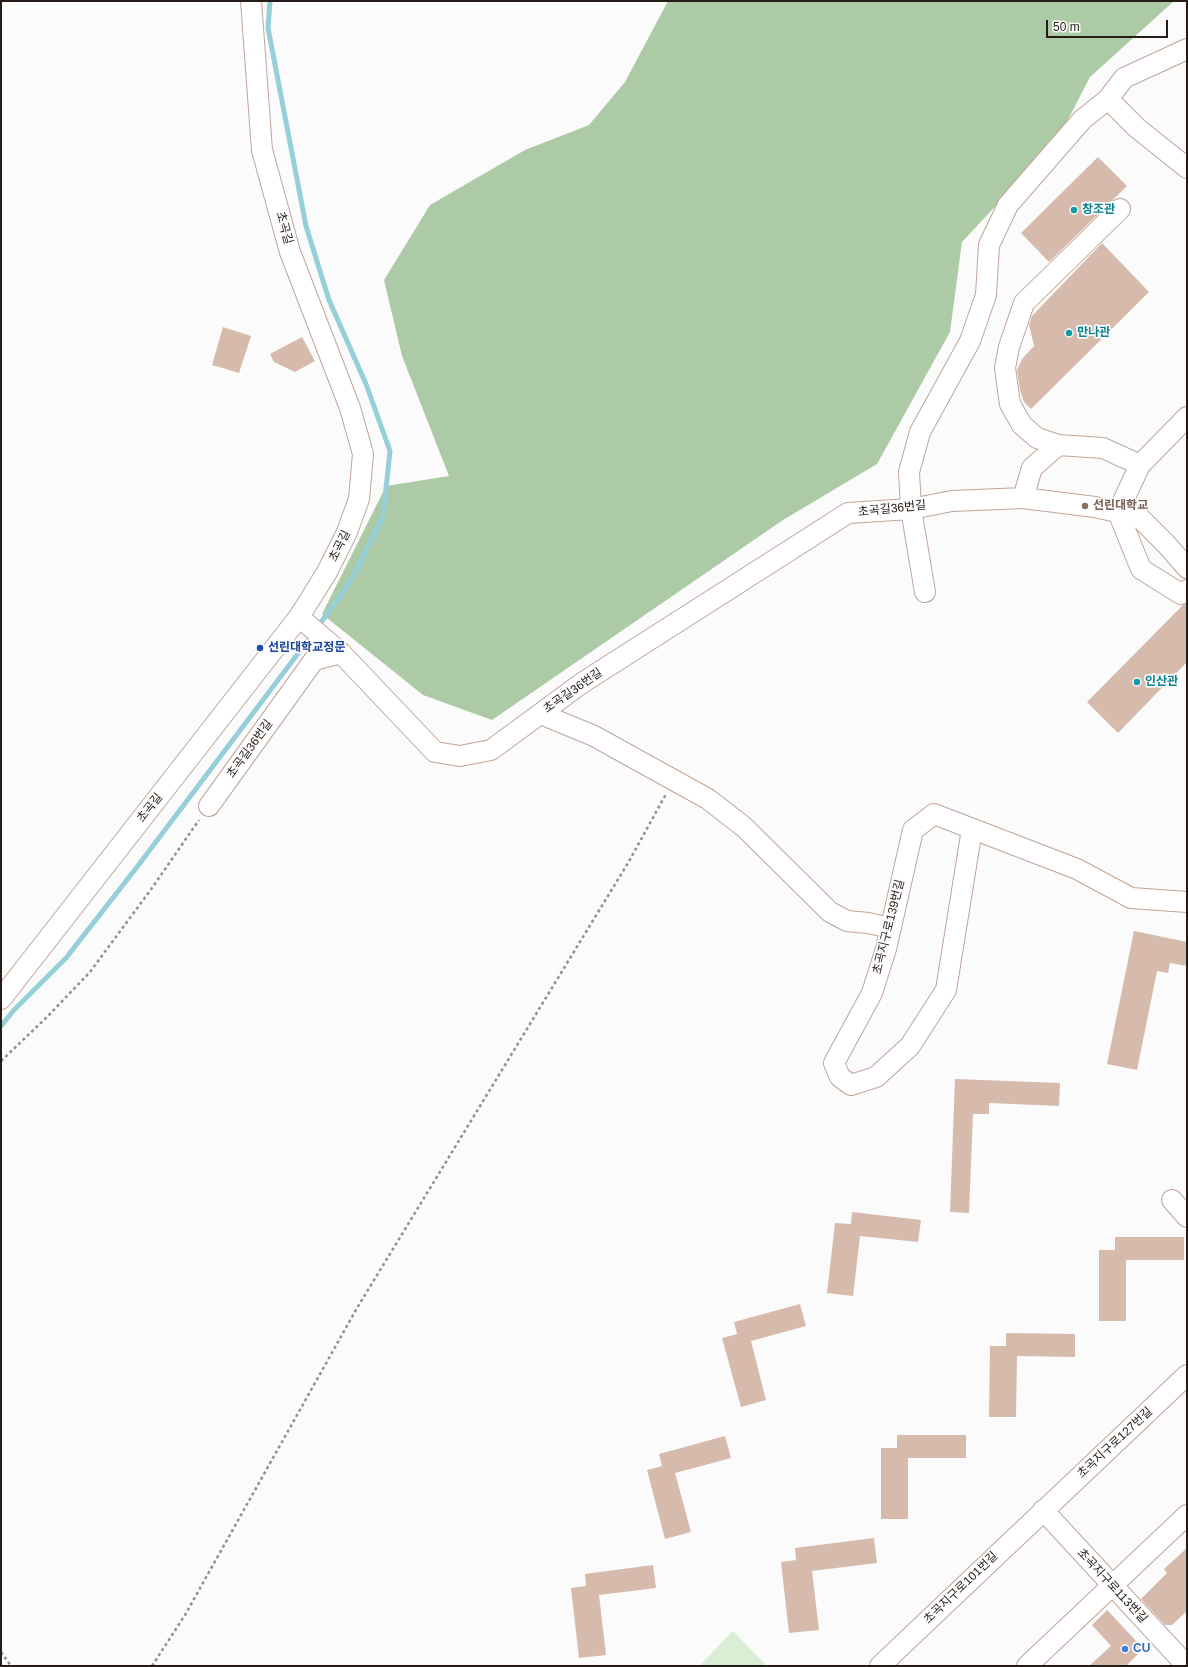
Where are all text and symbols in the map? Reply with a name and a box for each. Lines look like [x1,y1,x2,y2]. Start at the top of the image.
scale bar [1048,12,1170,38]
text: 50 m [1053,20,1080,34]
place label: 창조관 [1082,203,1115,217]
marker: 창조관 [1069,205,1079,215]
street label: 초곡길 [273,210,295,246]
place label: 만나관 [1077,326,1110,340]
marker: 만나관 [1064,328,1074,338]
street label: 초곡길36번길 [857,498,927,520]
place label: 선린대학교 [1093,499,1148,513]
marker: 선린대학교 [1080,501,1090,511]
street label: 초곡길 [326,528,354,564]
place label: 선린대학교정문 [268,641,345,655]
marker: 선린대학교정문 [255,643,265,653]
street label: 초곡길36번길 [541,665,605,717]
place label: 인산관 [1145,675,1178,689]
marker: 인산관 [1132,677,1142,687]
street label: 초곡길36번길 [224,717,276,781]
street label: 초곡길 [134,791,166,825]
street label: 초곡지구로139번길 [870,878,908,976]
street label: 초곡지구로127번길 [1075,1405,1155,1481]
street label: 초곡지구로113번길 [1074,1546,1150,1626]
street label: 초곡지구로101번길 [921,1549,1001,1627]
place label: CU [1133,1642,1150,1656]
marker: CU [1120,1644,1130,1654]

